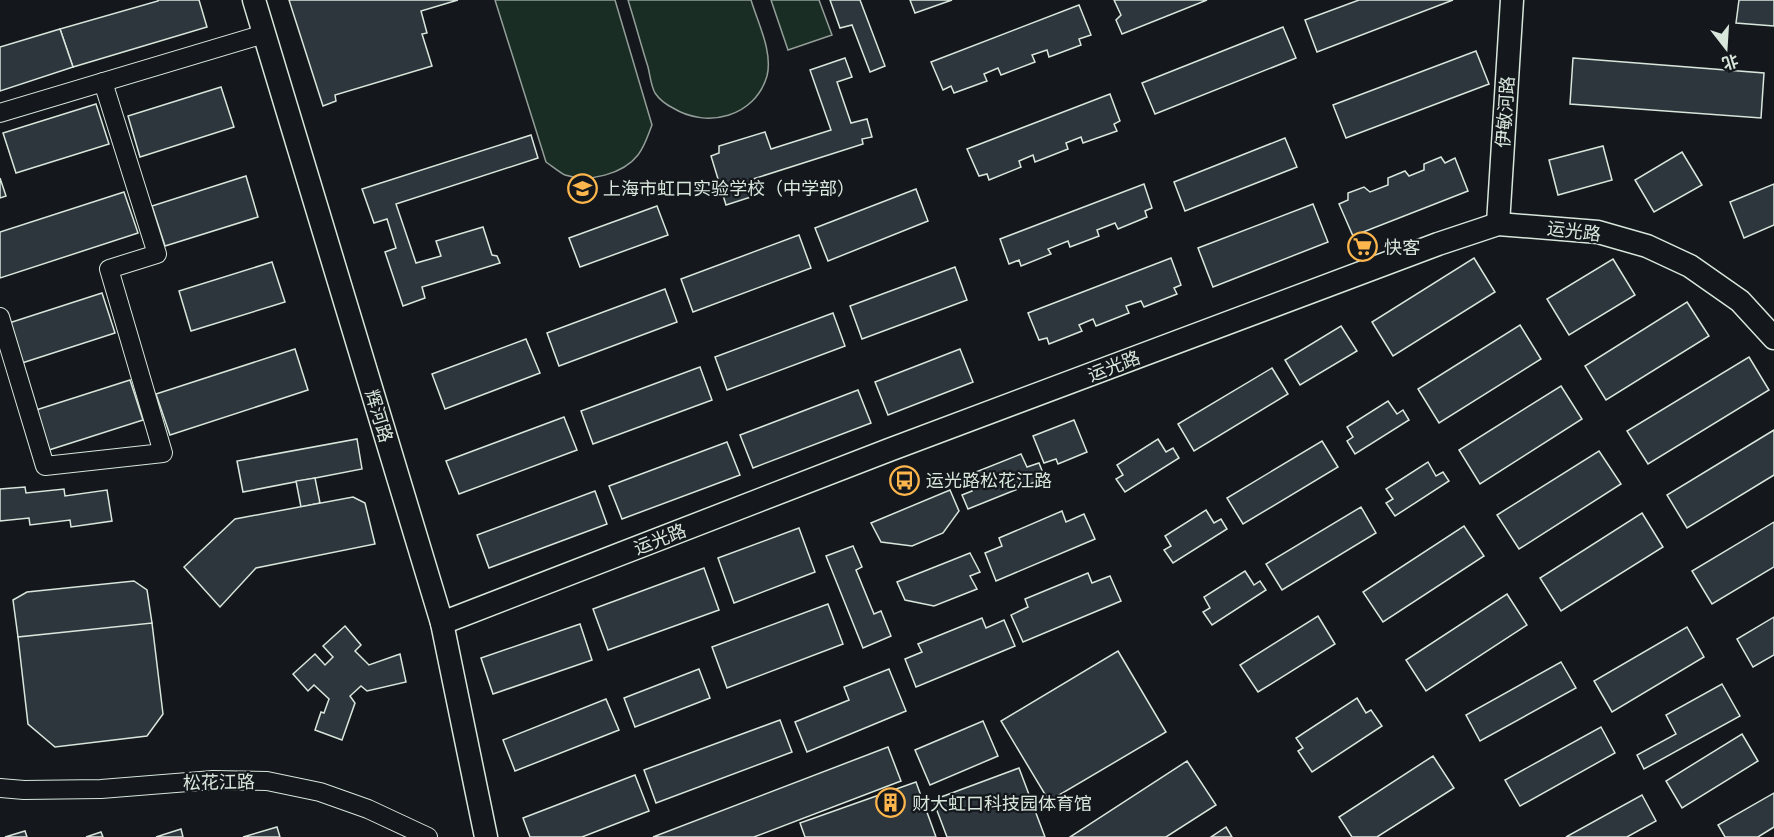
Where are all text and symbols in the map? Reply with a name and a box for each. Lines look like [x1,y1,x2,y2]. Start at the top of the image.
north arrow [1696,18,1756,78]
text: 北 [1720,50,1741,74]
street label: 伊敏河路 [1491,75,1519,149]
school or university icon: 上海市虹口实验学校（中学部） [566,172,598,204]
place label: 上海市虹口实验学校（中学部） [603,177,855,200]
street label: 运光路 [1546,216,1602,246]
supermarket icon: 快客 [1347,231,1379,263]
place label: 快客 [1384,236,1420,259]
street label: 运光路 [1085,346,1143,386]
street label: 辉河路 [360,387,398,445]
bus stop icon: 运光路松花江路 [889,464,921,496]
place label: 运光路松花江路 [926,469,1052,492]
street label: 运光路 [631,519,689,559]
street label: 松花江路 [183,770,255,794]
building icon: 财大虹口科技园体育馆 [875,787,907,819]
place label: 财大虹口科技园体育馆 [912,792,1092,815]

